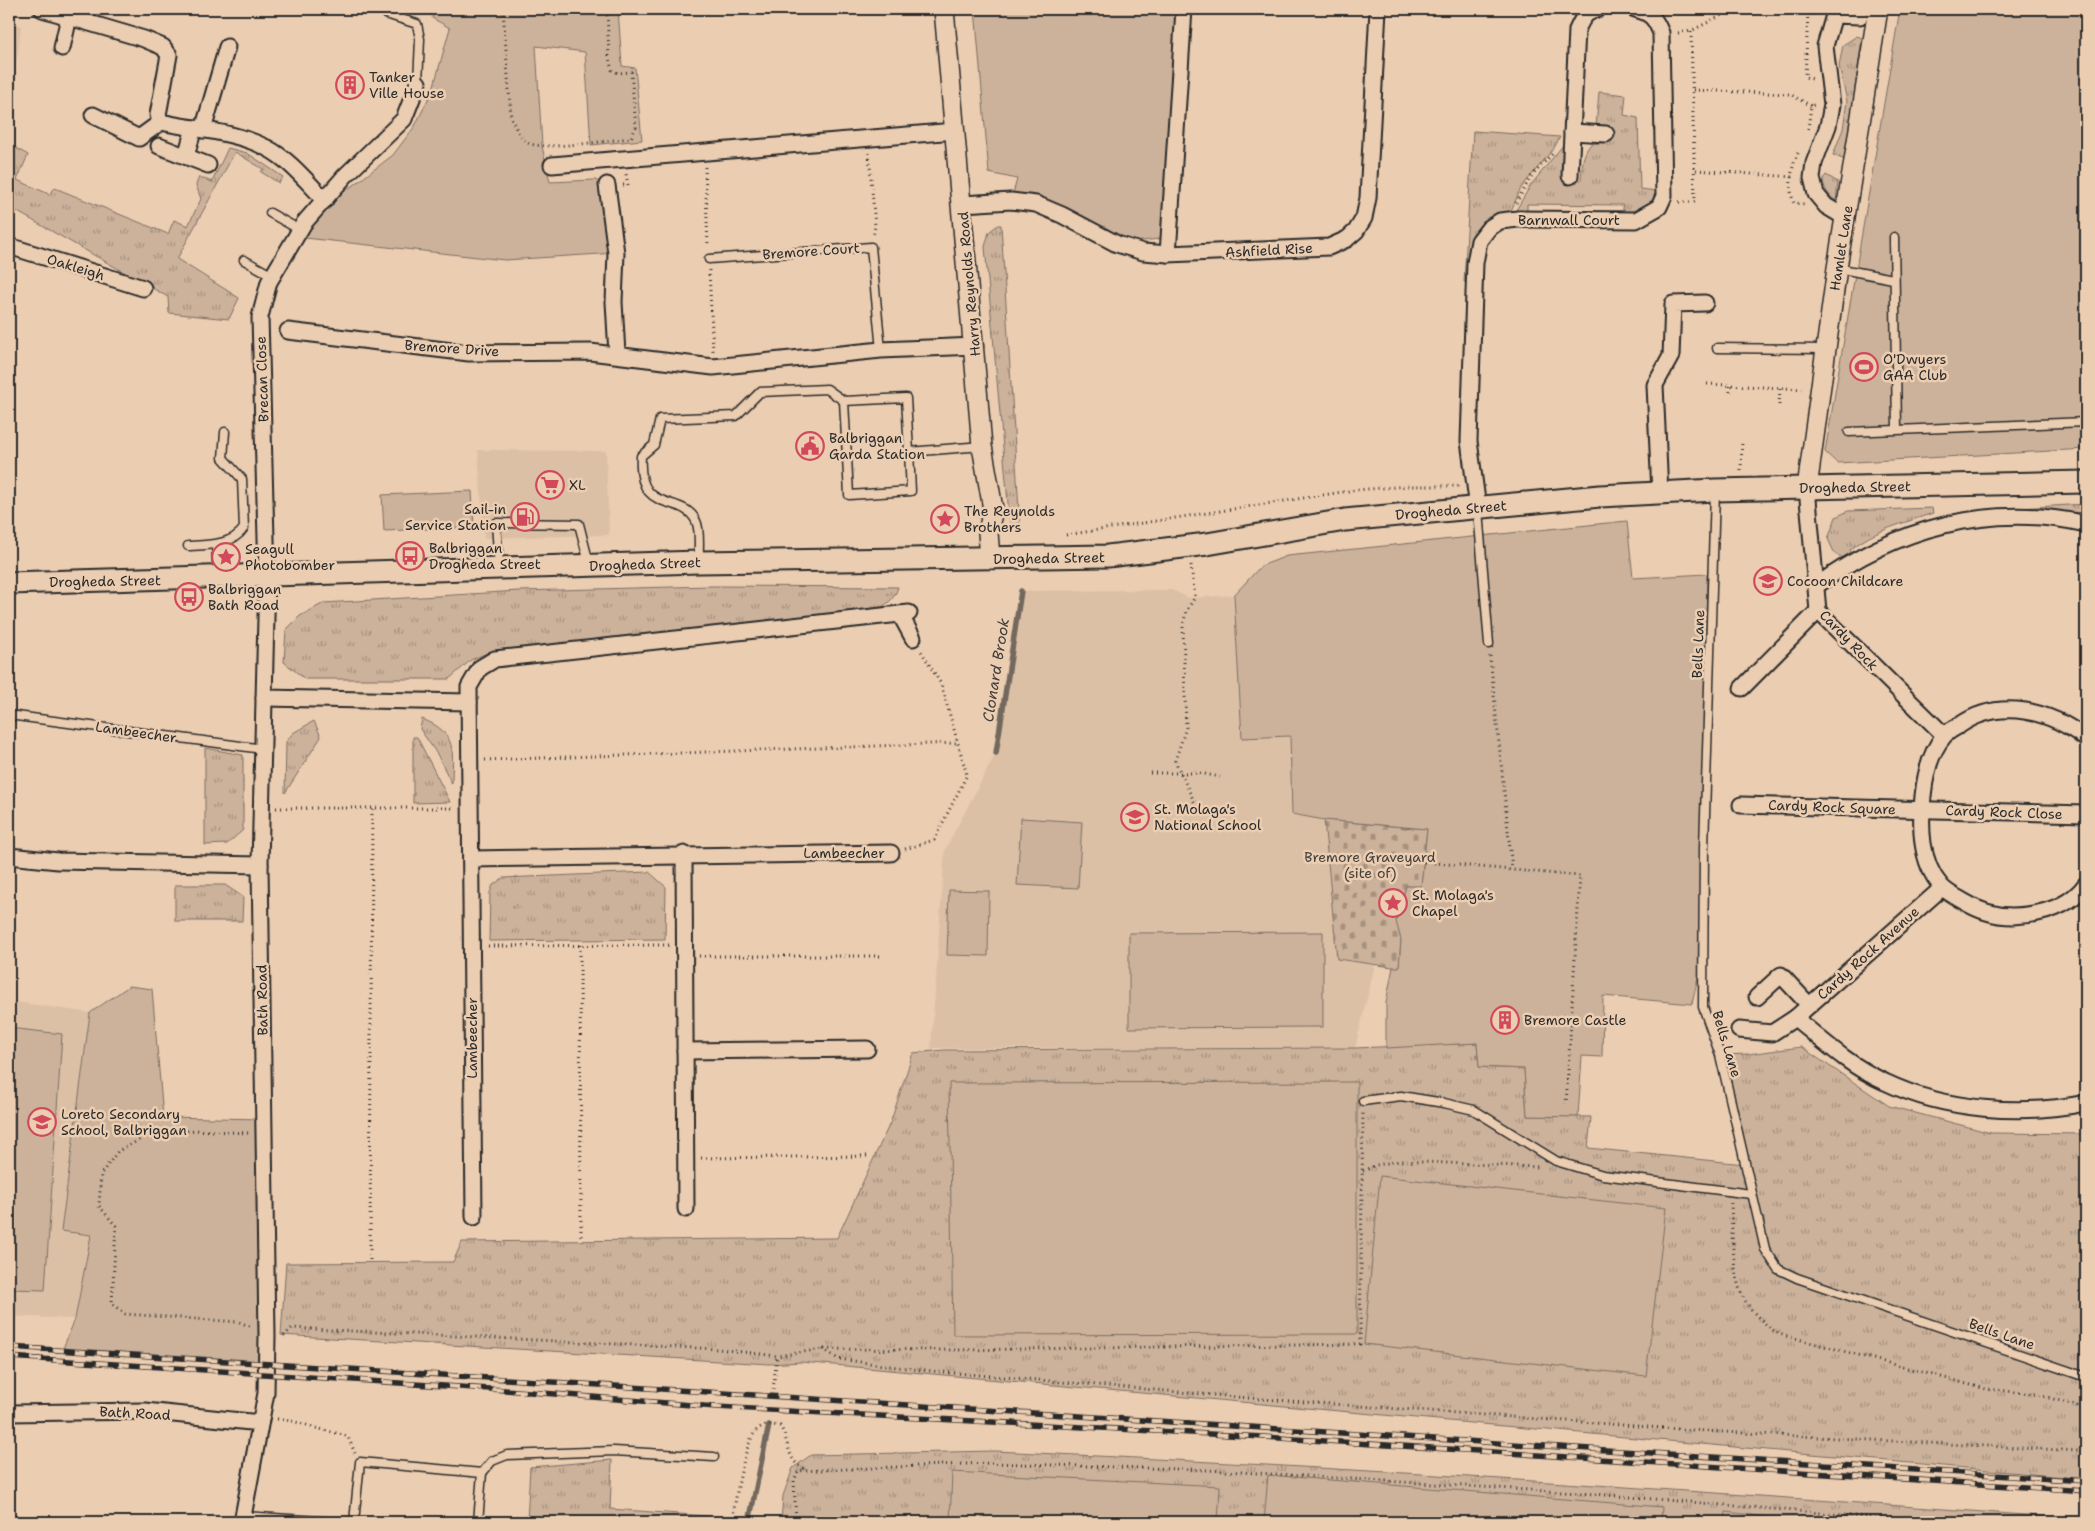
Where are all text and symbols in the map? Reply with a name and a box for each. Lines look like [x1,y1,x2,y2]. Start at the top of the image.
place label: Tanker Ville House [369,68,445,102]
building icon: Tanker Ville House [335,70,365,100]
street label: Hamlet Lane [1825,204,1857,292]
street label: Harry Reynolds Road [954,211,984,357]
street label: Barnwall Court [1518,211,1620,229]
street label: Bremore Court [762,239,860,263]
street label: Ashfield Rise [1225,239,1313,261]
street label: Oakleigh [45,250,107,284]
street label: Brecan Close [251,336,272,422]
street label: Bremore Drive [404,336,500,360]
place label: O'Dwyers GAA Club [1883,350,1947,384]
sports icon: O'Dwyers GAA Club [1849,352,1879,382]
place label: Balbriggan Garda Station [829,429,925,463]
public building icon: Balbriggan Garda Station [795,431,825,461]
supermarket icon: XL [535,470,565,500]
place label: XL [569,476,586,494]
street label: Drogheda Street [1799,477,1911,497]
street label: Drogheda Street [1394,496,1508,524]
place label: Sail-in Service Station [405,500,506,534]
fuel station icon: Sail-in Service Station [510,502,540,532]
place label: The Reynolds Brothers [964,502,1055,536]
place icon: The Reynolds Brothers [930,504,960,534]
place label: Balbriggan Drogheda Street [429,539,541,573]
place label: Seagull Photobomber [245,540,335,574]
bus stop icon: Balbriggan Drogheda Street [395,541,425,571]
place icon: Seagull Photobomber [211,542,241,572]
street label: Drogheda Street [993,548,1105,568]
street label: Drogheda Street [589,553,701,575]
school or university icon: Cocoon Childcare [1753,566,1783,596]
street label: Drogheda Street [49,571,161,591]
place label: Cocoon Childcare [1787,572,1903,590]
place label: Balbriggan Bath Road [208,580,282,614]
bus stop icon: Balbriggan Bath Road [174,582,204,612]
street label: Cardy Rock [1816,606,1882,674]
street label: Bells Lane [1688,609,1708,679]
water label: Clonard Brook [978,616,1014,723]
street label: Lambeecher [94,717,178,747]
street label: Cardy Rock Square [1768,796,1896,818]
place label: St. Molaga's National School [1154,800,1262,834]
street label: Cardy Rock Close [1945,801,2063,823]
school or university icon: St. Molaga's National School [1120,802,1150,832]
street label: Lambeecher [803,844,885,862]
park label: Bremore Graveyard (site of) [1304,848,1436,882]
place label: St. Molaga's Chapel [1412,886,1494,920]
place icon: St. Molaga's Chapel [1378,888,1408,918]
street label: Cardy Rock Avenue [1813,902,1923,1004]
street label: Bath Road [252,964,272,1036]
street label: Lambeecher [463,997,481,1079]
building icon: Bremore Castle [1490,1005,1520,1035]
street label: Bells Lane [1708,1009,1746,1080]
place label: Bremore Castle [1524,1011,1626,1029]
place label: Loreto Secondary School, Balbriggan [61,1105,187,1139]
school or university icon: Loreto Secondary School, Balbriggan [27,1107,57,1137]
street label: Bells Lane [1967,1314,2037,1354]
street label: Bath Road [99,1402,171,1424]

